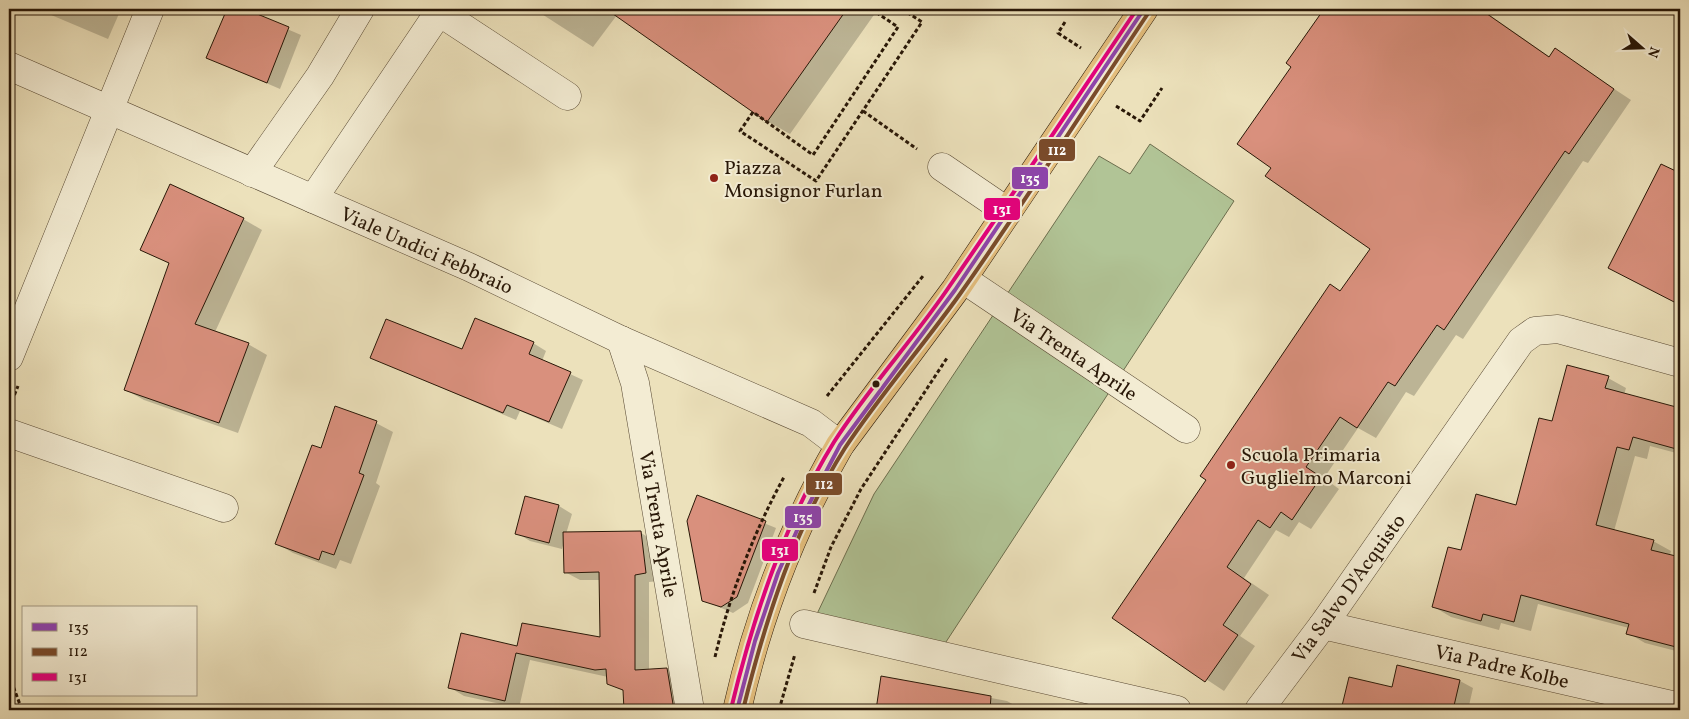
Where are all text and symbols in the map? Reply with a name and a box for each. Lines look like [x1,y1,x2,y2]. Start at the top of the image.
north arrow [1616,22,1666,72]
text: N [1642,44,1663,60]
line badge: 112 [1038,138,1076,162]
text: 112 [1048,142,1066,161]
place label: Piazza Monsignor Furlan [724,155,883,206]
line badge: 135 [1011,166,1049,190]
text: 135 [1020,170,1040,189]
marker: Piazza Monsignor Furlan [708,172,720,184]
line badge: 131 [983,197,1021,221]
street label: Viale Undici Febbraio [335,201,517,302]
text: 131 [993,201,1011,220]
street label: Via Trenta Aprile [1004,303,1142,409]
unlabelled marker [871,379,881,389]
place label: Scuola Primaria Guglielmo Marconi [1241,442,1411,493]
street label: Via Trenta Aprile [630,449,684,600]
marker: Scuola Primaria Guglielmo Marconi [1225,459,1237,471]
line badge: 112 [805,472,843,496]
text: 112 [815,476,833,495]
line badge: 135 [784,505,822,529]
text: 135 [793,509,813,528]
street label: Via Salvo D'Acquisto [1286,509,1413,669]
line badge: 131 [761,538,799,562]
text: 131 [771,542,789,561]
legend [22,606,198,696]
text: 135 [68,618,89,639]
street label: Via Padre Kolbe [1432,639,1571,697]
text: 112 [68,642,88,663]
text: 131 [68,668,87,689]

